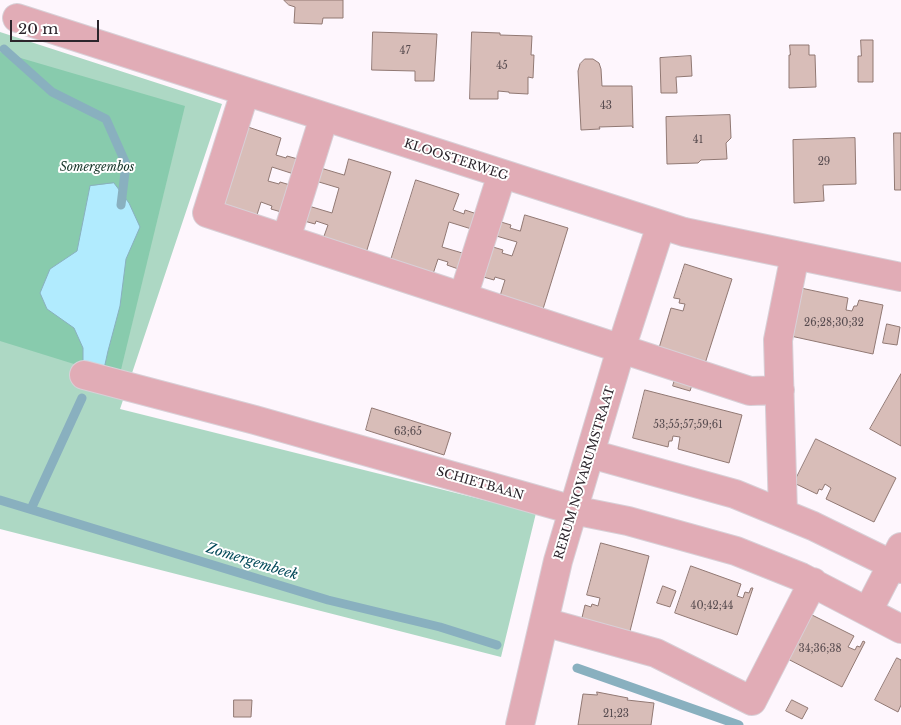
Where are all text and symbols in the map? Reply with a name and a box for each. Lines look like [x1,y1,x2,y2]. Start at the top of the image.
scale bar [12,10,101,42]
text: 20 m [18,19,58,38]
house number: 47 [400,45,410,57]
house number: 45 [496,60,508,72]
house number: 43 [600,100,612,112]
house number: 41 [693,134,703,146]
street label: KLOOSTERWEG [402,136,510,184]
house number: 29 [818,156,830,168]
park label: Somergembos [60,161,134,175]
house number: 26;28;30;32 [804,317,864,329]
street label: RERUM NOVARUMSTRAAT [552,385,618,561]
house number: 53;55;57;59;61 [653,419,723,431]
house number: 63;65 [394,426,422,438]
street label: SCHIETBAAN [435,465,525,503]
water label: Zomergembeek [204,540,300,584]
house number: 40;42;44 [691,600,733,612]
house number: 34;36;38 [798,643,842,655]
house number: 21;23 [603,708,629,720]

